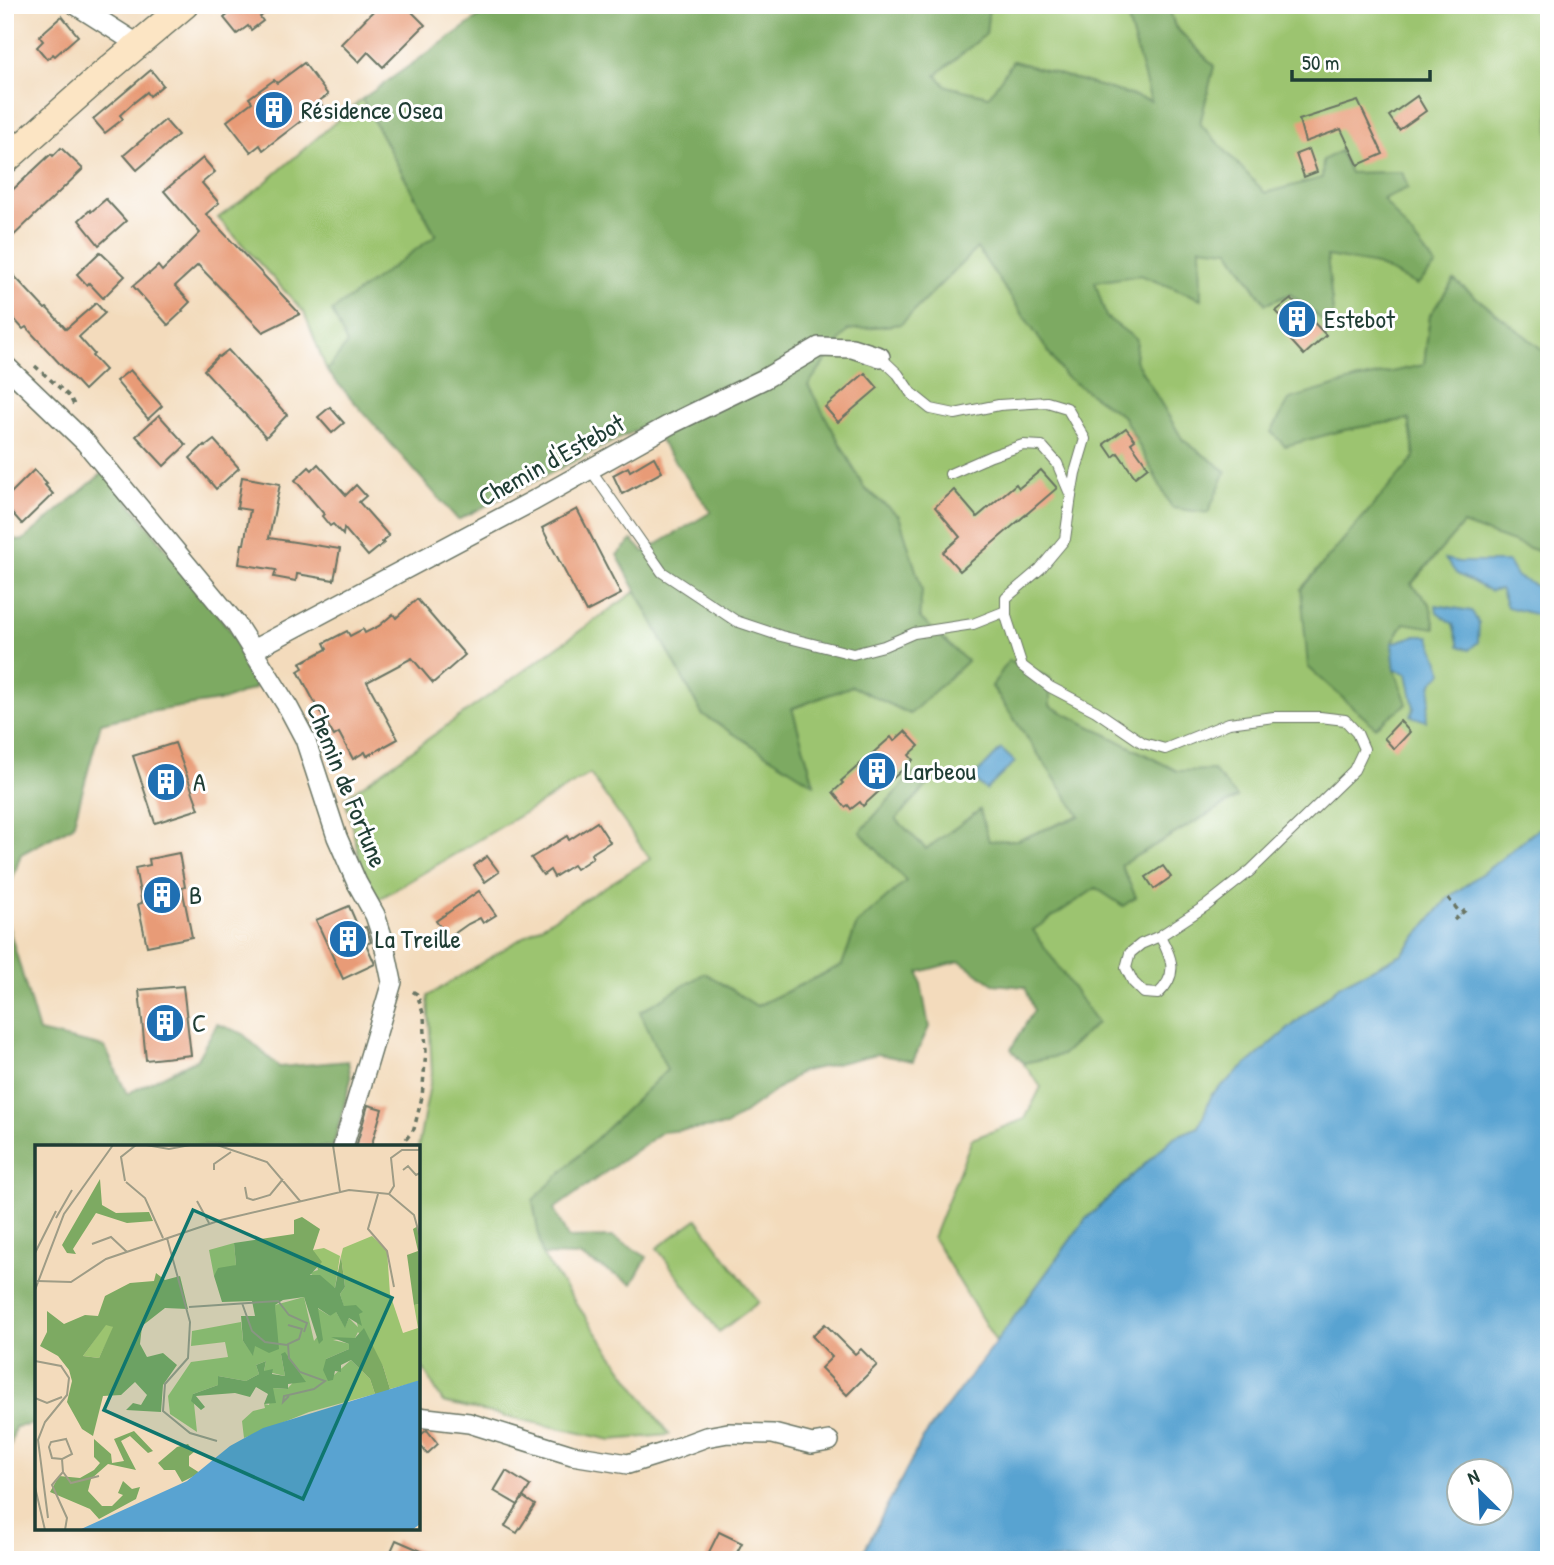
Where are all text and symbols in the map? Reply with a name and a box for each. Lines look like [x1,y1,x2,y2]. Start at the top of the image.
scale bar [1292,38,1430,82]
text: 50 m [1302,48,1339,77]
building icon: Résidence Osea [253,89,295,131]
place label: Résidence Osea [301,92,443,127]
building icon: Estebot [1276,298,1318,340]
place label: Estebot [1324,301,1396,336]
street label: Chemin d'Estebot [471,404,631,514]
street label: Chemin de Fortune [298,697,396,872]
building icon: Larbeou [856,750,898,792]
place label: Larbeou [904,753,976,788]
building icon: A [145,761,187,803]
place label: A [193,764,206,799]
building icon: B [141,874,183,916]
place label: B [189,877,202,912]
building icon: La Treille [327,918,369,960]
place label: La Treille [375,921,461,956]
building icon: C [144,1002,186,1044]
place label: C [192,1005,206,1040]
inset map [35,1145,420,1530]
north arrow [1446,1456,1516,1526]
text: N [1463,1463,1483,1490]

